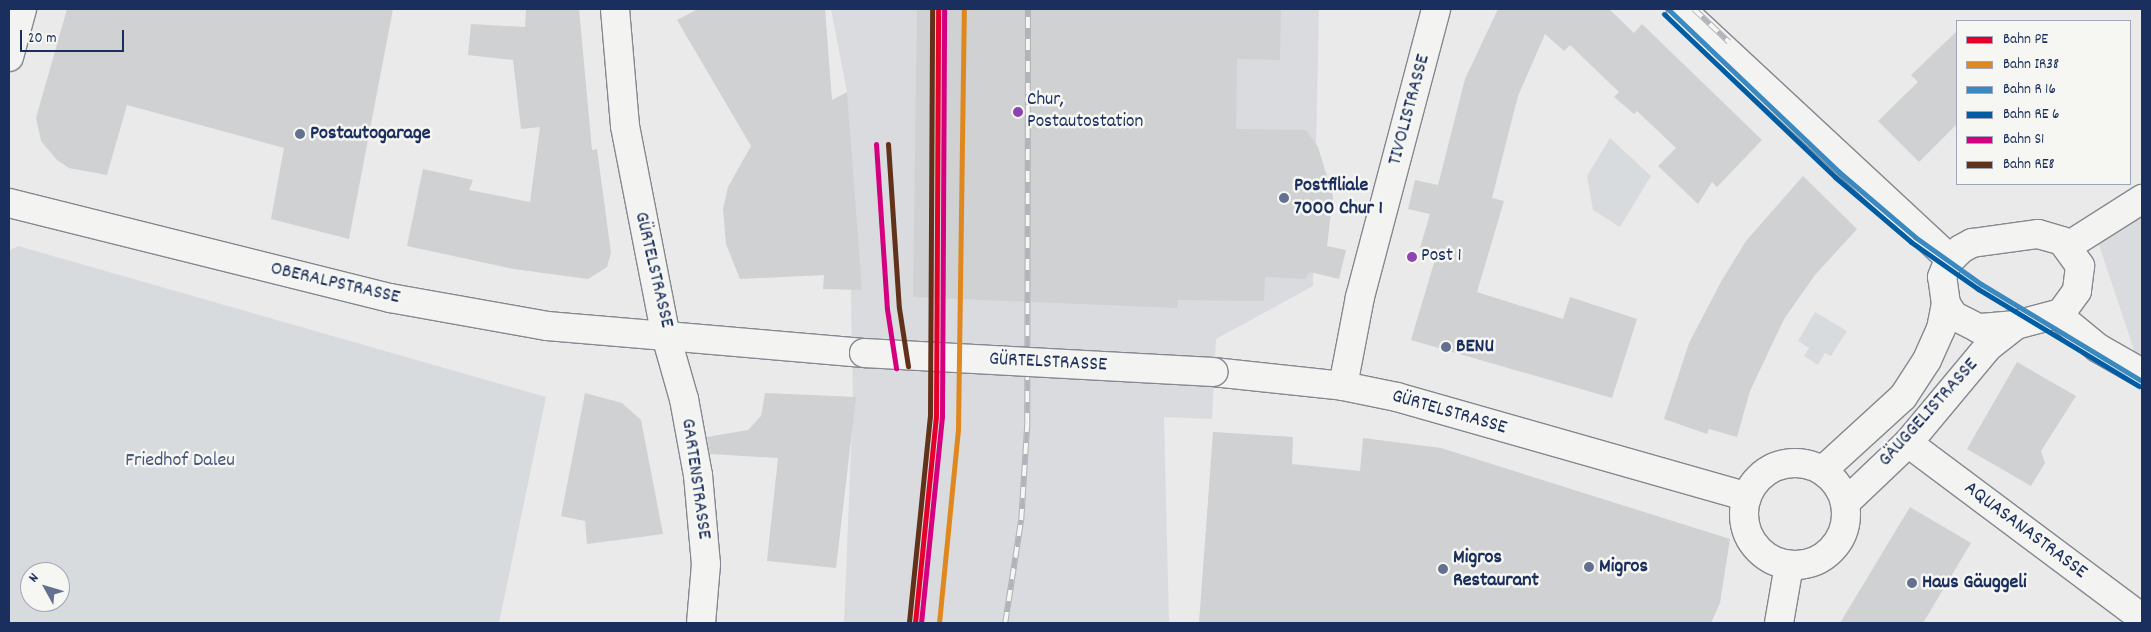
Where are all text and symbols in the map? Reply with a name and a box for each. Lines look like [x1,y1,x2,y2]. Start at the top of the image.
scale bar [22,20,126,52]
legend [1956,20,2131,185]
text: 20 m [28,28,56,50]
text: Bahn PE [2003,29,2048,51]
street label: TIVOLISTRASSE [1384,52,1436,168]
text: Bahn IR38 [2003,54,2059,76]
text: Bahn R 16 [2003,79,2056,101]
place label: Chur, Postautostation [1027,90,1143,134]
text: Bahn RE 6 [2003,104,2059,126]
marker: Chur, Postautostation [1013,107,1023,117]
place label: Postautogarage [310,122,431,146]
marker: Postautogarage [294,128,306,140]
text: Bahn S1 [2003,129,2044,151]
text: Bahn RE8 [2003,154,2055,176]
place label: Postfiliale 7000 Chur 1 [1294,175,1383,222]
marker: Postfiliale 7000 Chur 1 [1278,192,1290,204]
street label: GÜRTELSTRASSE [628,210,678,330]
place label: Post 1 [1421,246,1462,268]
marker: Post 1 [1407,252,1417,262]
street label: OBERALPSTRASSE [268,257,402,311]
place label: BENU [1456,335,1494,359]
marker: BENU [1440,341,1452,353]
street label: GÜRTELSTRASSE [988,348,1108,378]
street label: GÄUGGELISTRASSE [1874,354,1984,472]
street label: GÜRTELSTRASSE [1389,385,1509,441]
street label: GARTENSTRASSE [675,417,715,541]
park label: Friedhof Daleu [125,449,235,473]
street label: AQUASANASTRASSE [1959,477,2091,585]
place label: Migros Restaurant [1453,546,1539,593]
place label: Migros [1599,555,1648,579]
marker: Migros [1583,561,1595,573]
north arrow [20,562,70,612]
marker: Migros Restaurant [1437,563,1449,575]
text: N [24,569,44,587]
place label: Haus Gäuggeli [1922,571,2027,595]
marker: Haus Gäuggeli [1906,577,1918,589]

